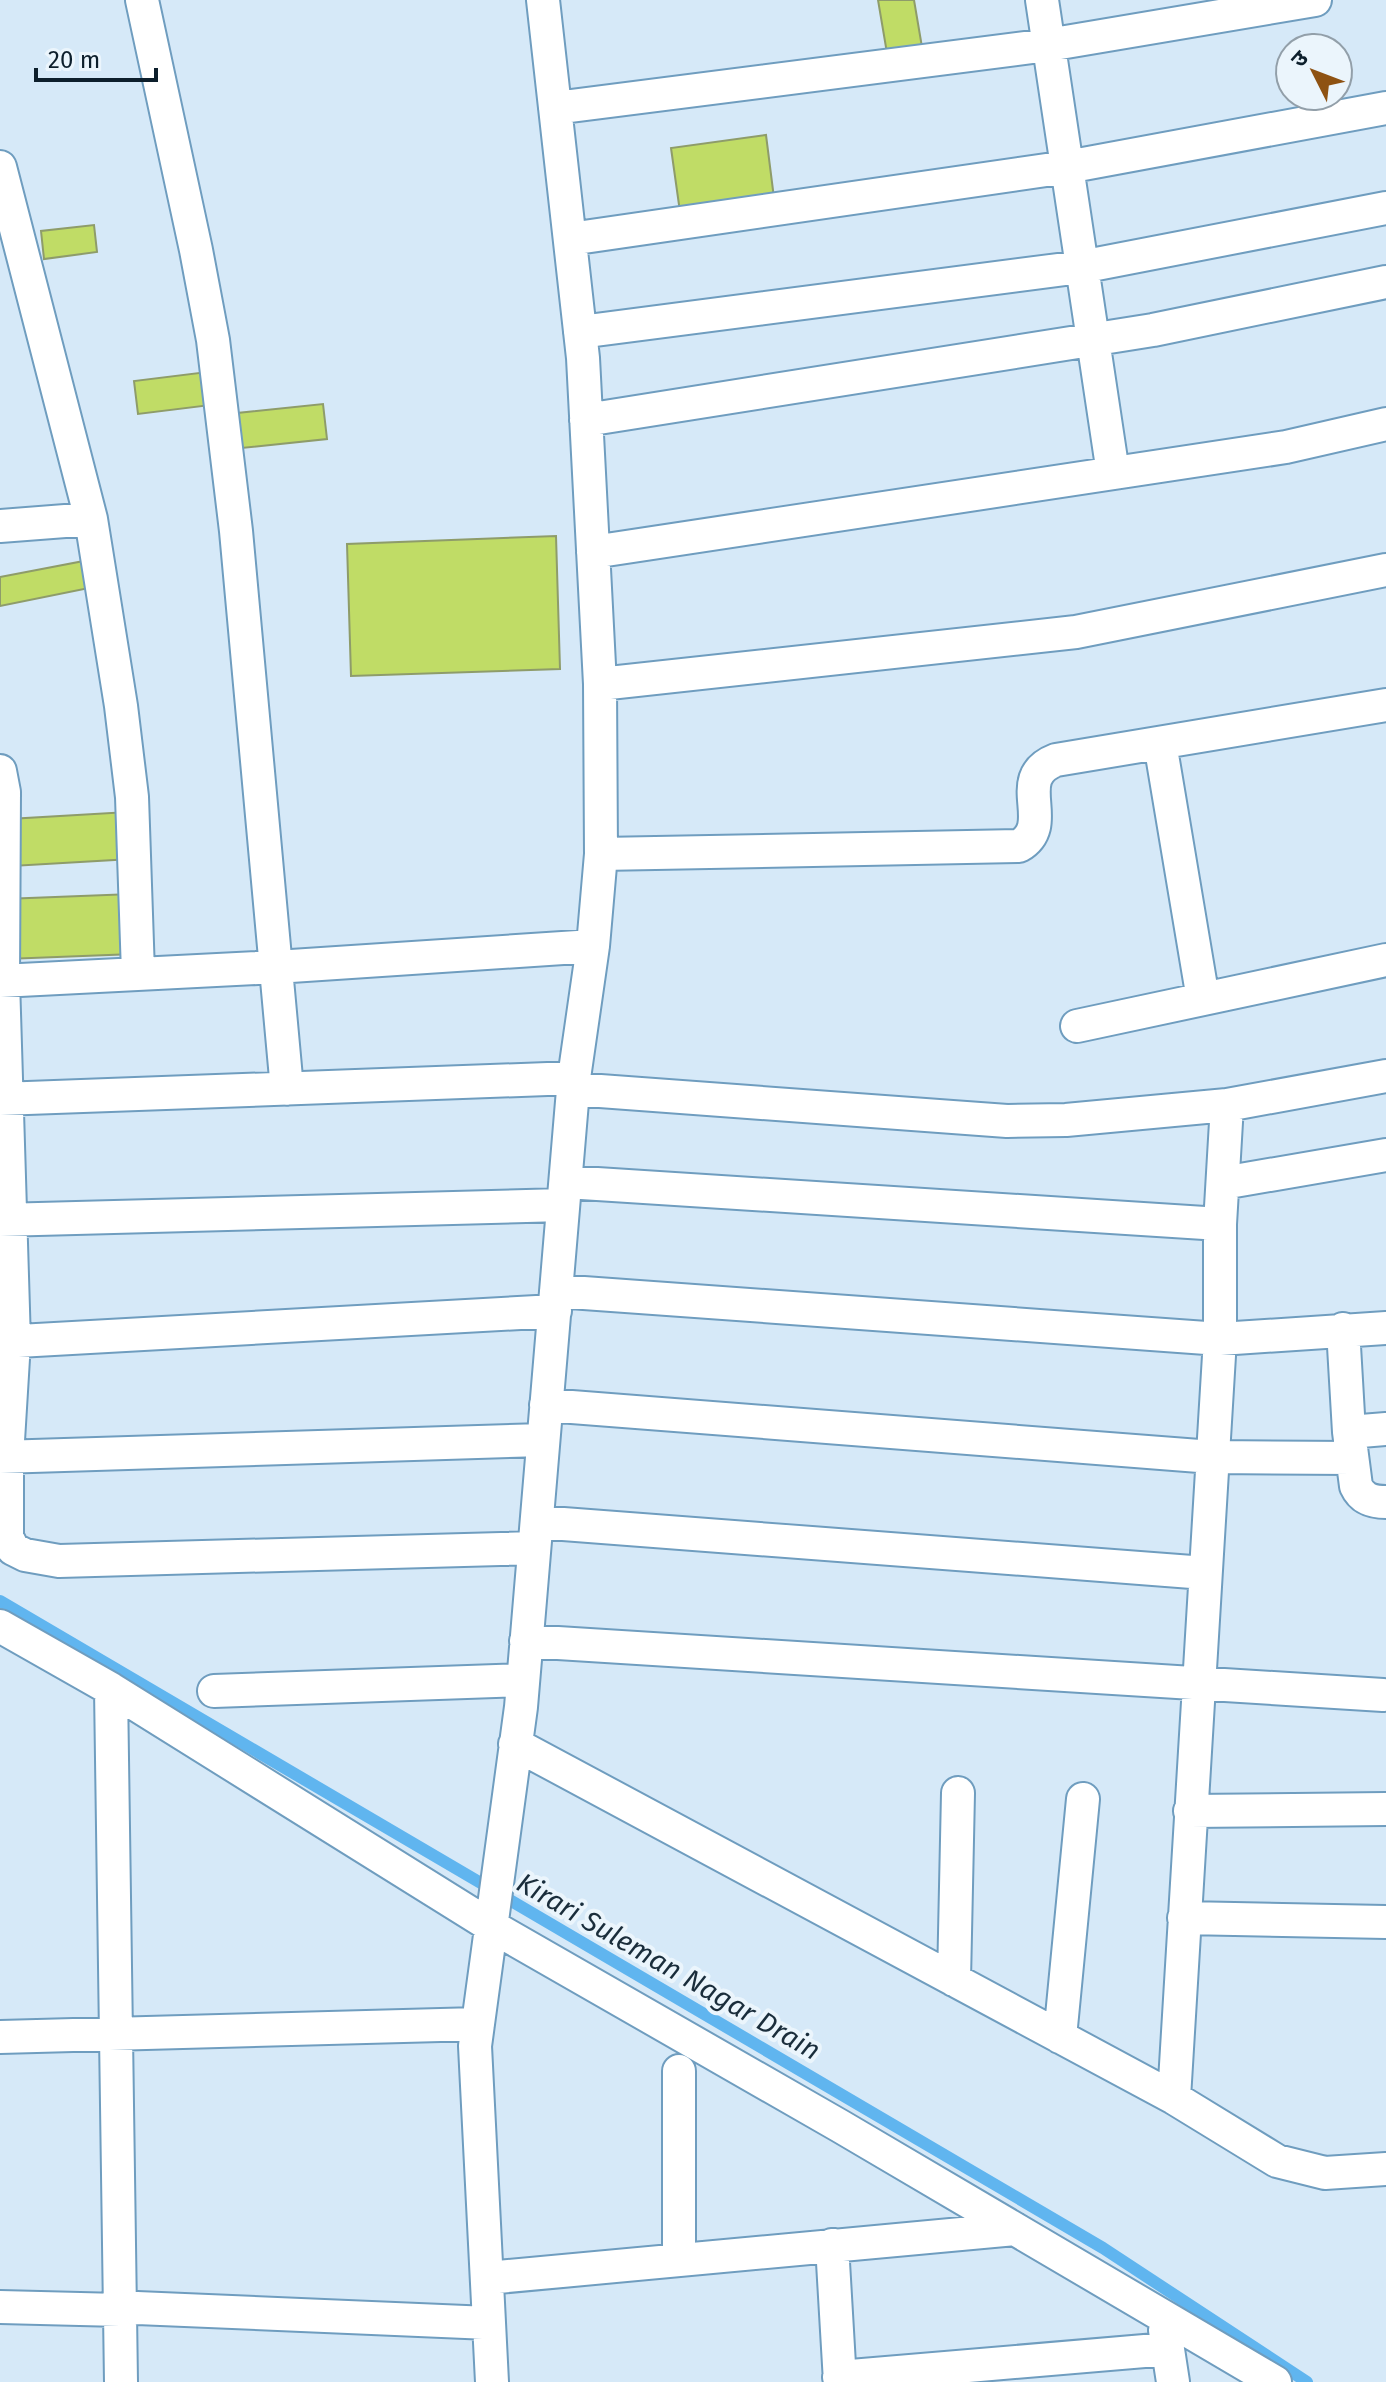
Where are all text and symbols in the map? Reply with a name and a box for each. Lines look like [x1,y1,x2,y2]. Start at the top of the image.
scale bar [36,32,156,82]
north arrow [1274,32,1354,112]
text: उ [1285,44,1315,73]
text: 20 m [48,46,100,74]
water label: Kirari Suleman Nagar Drain [511,1866,826,2067]

